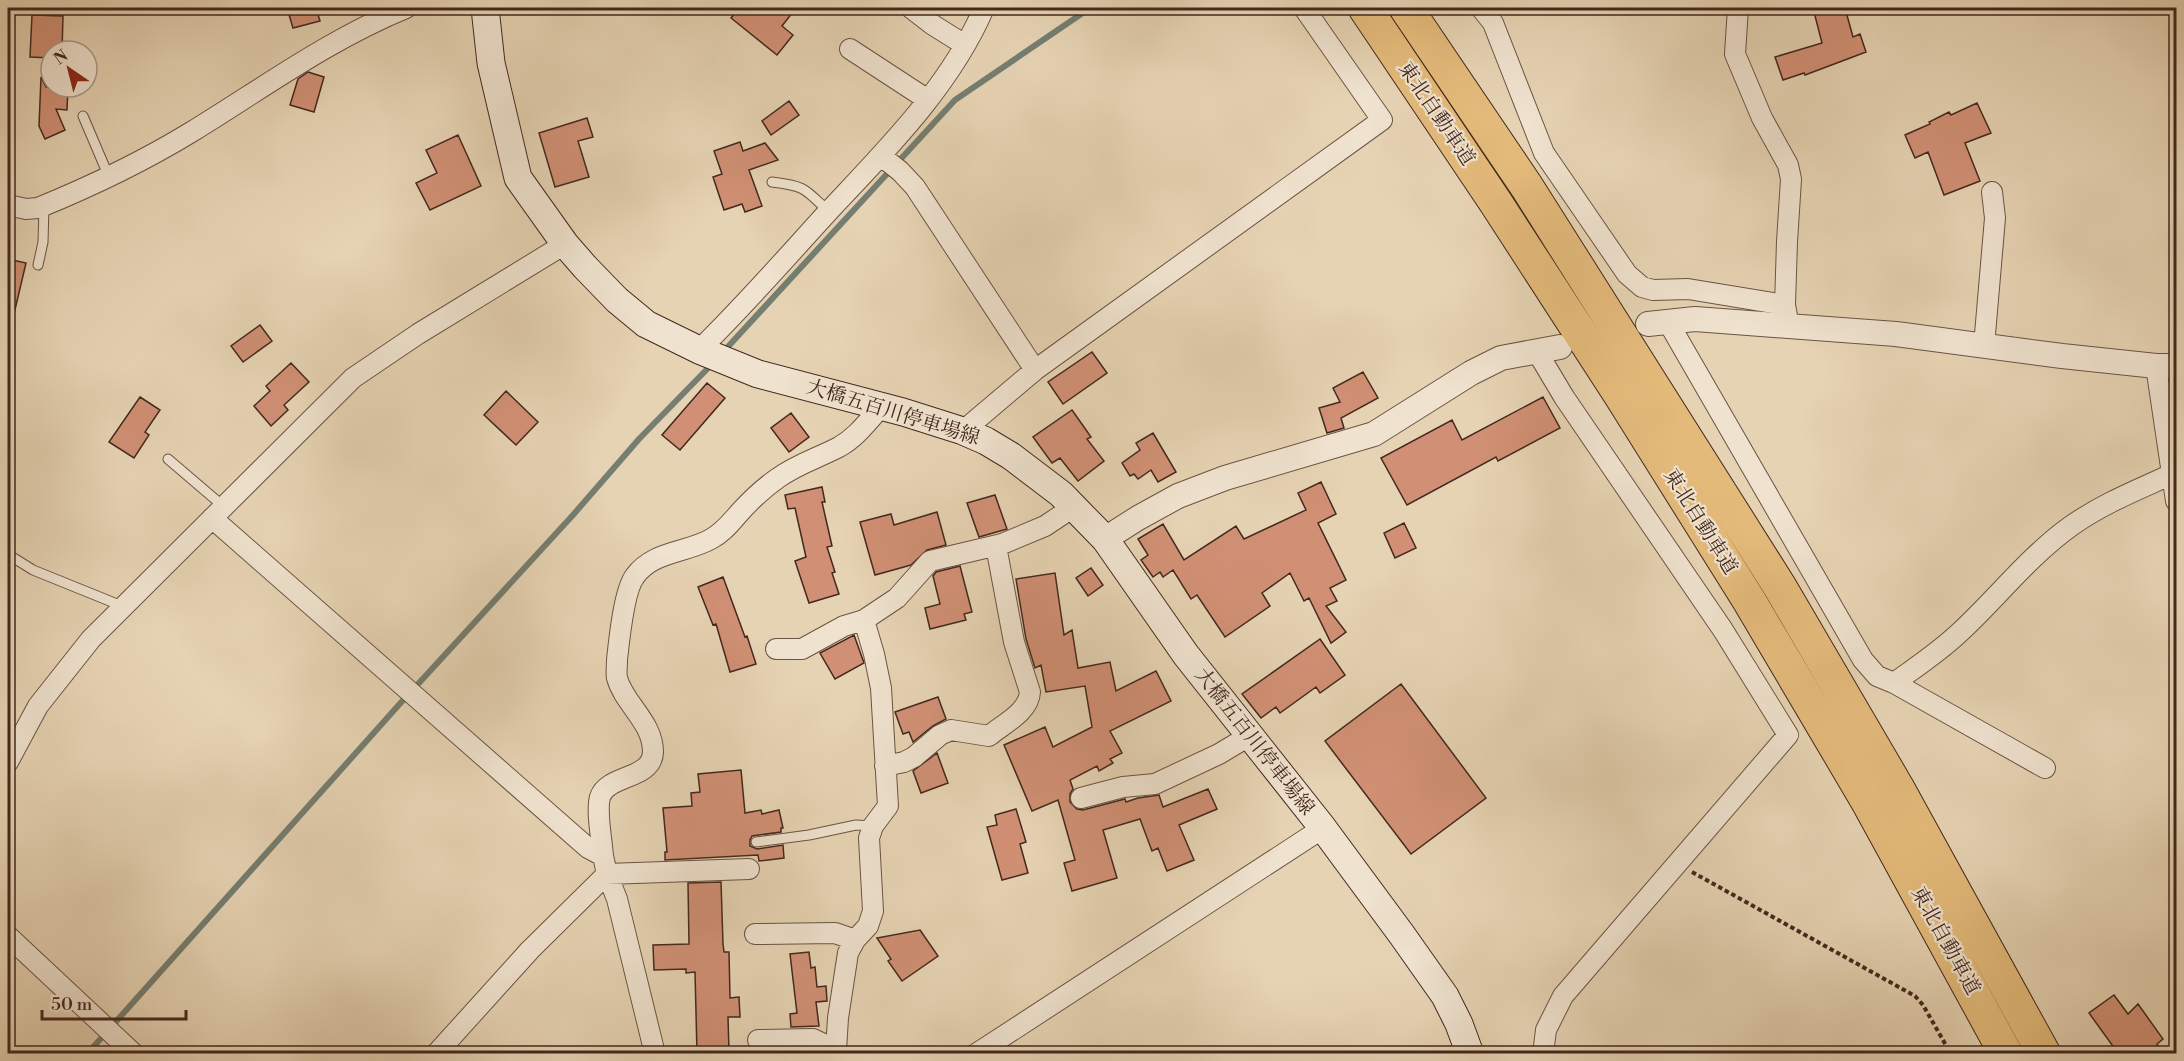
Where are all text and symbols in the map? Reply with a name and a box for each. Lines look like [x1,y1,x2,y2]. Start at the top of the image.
north arrow [39,39,99,99]
text: N [50,46,72,69]
street label: 東北自動車道 [1392,57,1480,171]
street label: 大橋五百川停車場線 [803,375,983,451]
street label: 東北自動車道 [1658,464,1742,580]
street label: 大橋五百川停車場線 [1189,663,1319,821]
street label: 東北自動車道 [1905,882,1985,1000]
scale bar [42,983,186,1021]
text: 50 m [51,993,93,1016]

